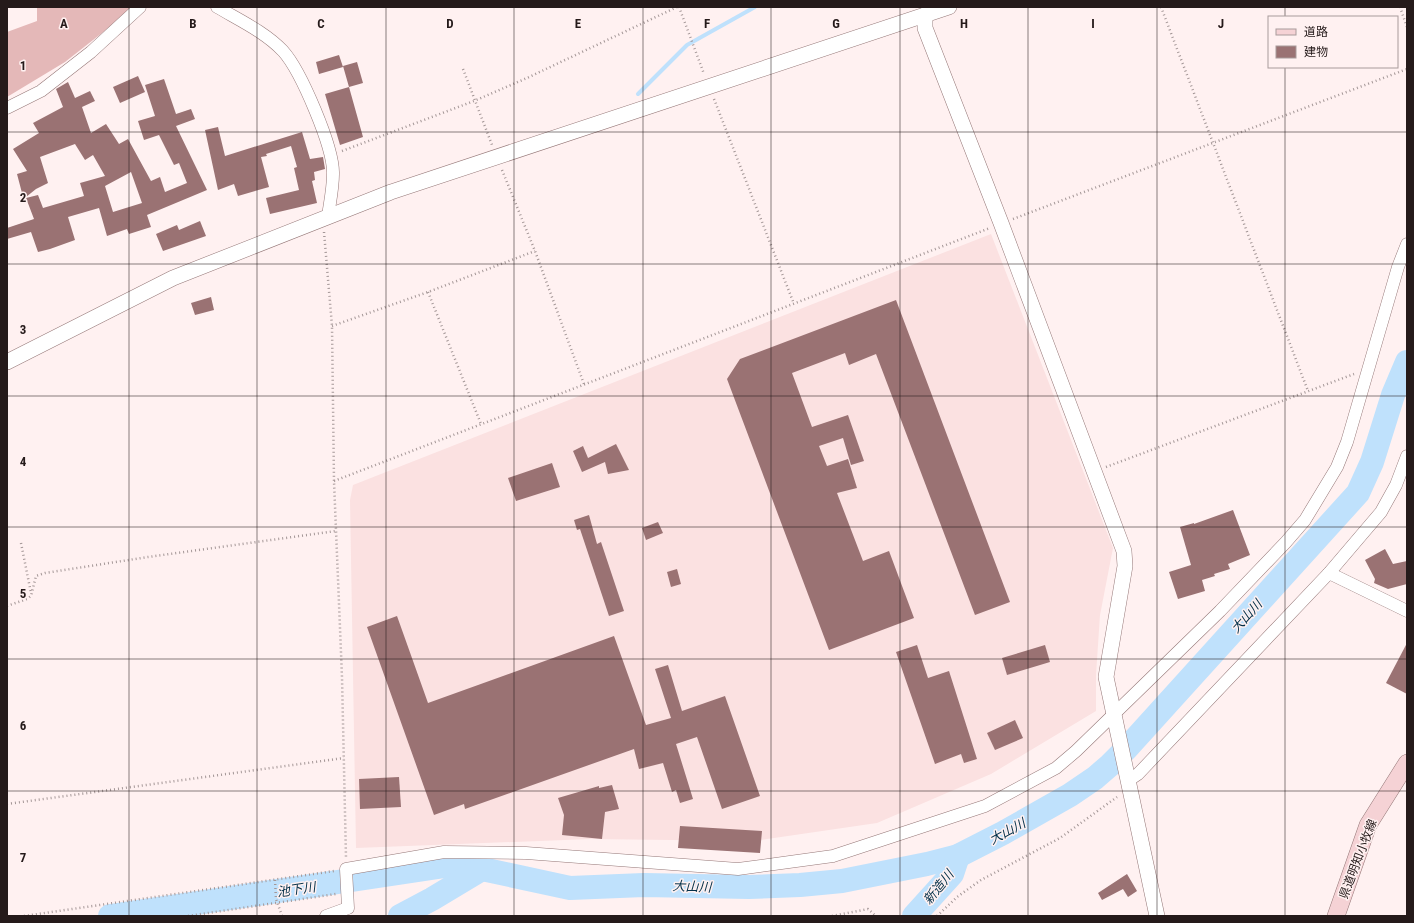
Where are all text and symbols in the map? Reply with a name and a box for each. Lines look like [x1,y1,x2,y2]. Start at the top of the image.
text: A [60,16,68,31]
text: B [189,16,197,31]
text: C [317,16,325,31]
text: D [446,16,454,31]
text: E [575,16,582,31]
text: F [704,16,710,31]
text: G [832,16,840,31]
text: H [960,16,968,31]
text: I [1091,16,1095,31]
text: J [1218,16,1224,31]
legend [1268,16,1398,68]
text: 道路 [1304,25,1328,39]
text: 建物 [1304,45,1328,59]
text: 1 [20,58,26,73]
text: 2 [20,190,27,205]
text: 3 [20,322,26,337]
text: 4 [20,454,27,469]
text: 5 [20,586,27,601]
water label: 大山川 [1228,595,1266,636]
text: 6 [20,718,27,733]
water label: 大山川 [986,815,1030,847]
street label: 県道明知小牧線 [1336,817,1380,901]
text: 7 [20,850,27,865]
water label: 新造川 [920,866,958,907]
water label: 大山川 [672,878,714,895]
water label: 池下川 [276,879,318,900]

